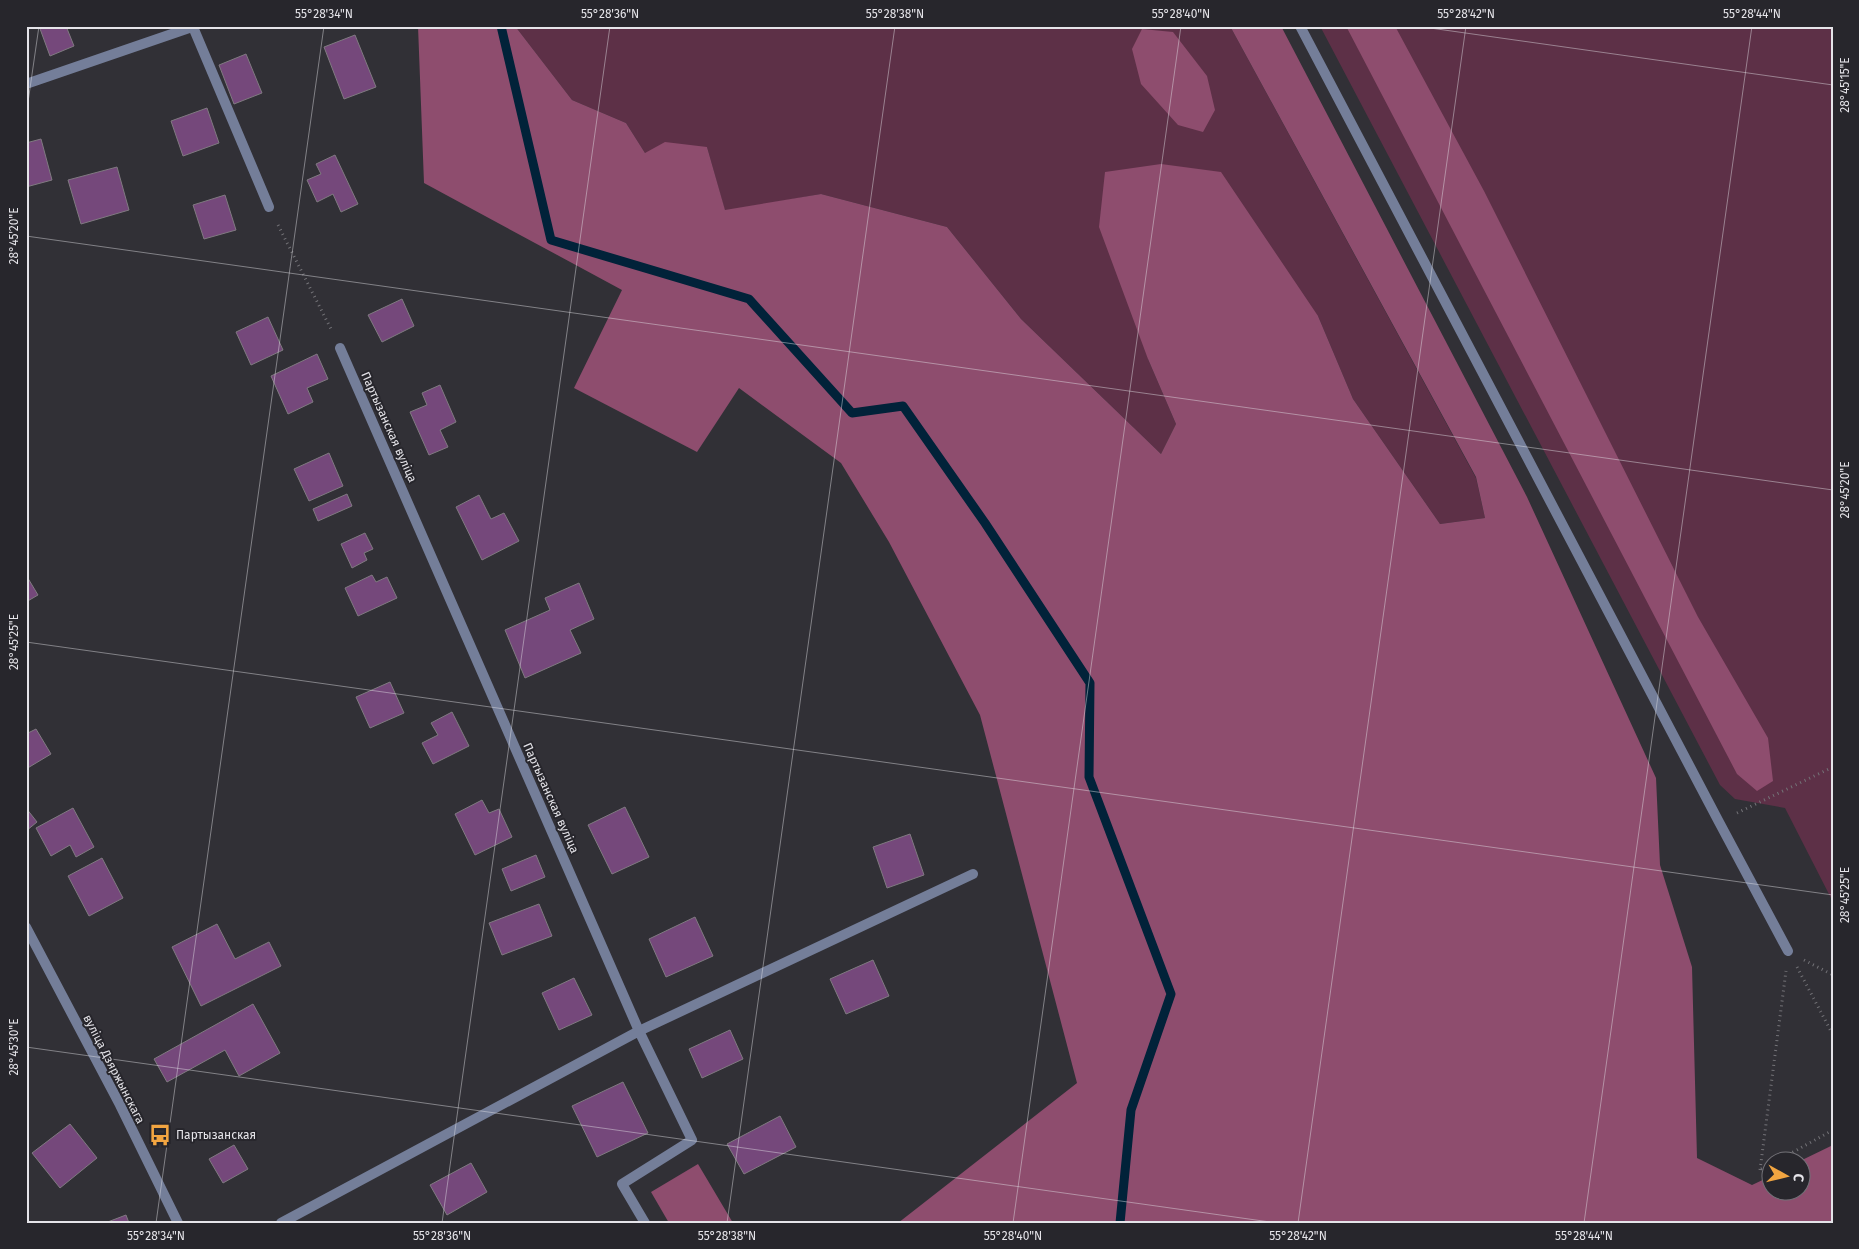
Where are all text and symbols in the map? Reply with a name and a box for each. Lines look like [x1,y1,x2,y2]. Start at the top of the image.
text: 55°28'34"N [295,7,353,21]
text: 55°28'36"N [581,7,639,21]
text: 55°28'38"N [866,7,924,21]
text: 55°28'40"N [1152,7,1210,21]
text: 55°28'42"N [1437,7,1495,21]
text: 55°28'44"N [1723,7,1781,21]
text: 28°45'15"E [1838,57,1852,113]
text: 28°45'20"E [7,207,21,265]
street label: Партызанская вуліца [358,370,420,484]
text: 28°45'20"E [1838,461,1852,519]
text: 28°45'25"E [7,614,21,670]
street label: Партызанская вуліца [520,741,582,855]
text: 28°45'25"E [1838,867,1852,923]
street label: вуліца Дзяржынскага [80,1012,148,1126]
text: 28°45'30"E [7,1018,21,1076]
bus stop icon: Партызанская [147,1122,173,1148]
place label: Партызанская [176,1128,256,1142]
north arrow [1762,1152,1812,1202]
text: С [1789,1173,1807,1183]
text: 55°28'34"N [127,1229,185,1243]
text: 55°28'36"N [413,1229,471,1243]
text: 55°28'38"N [698,1229,756,1243]
text: 55°28'40"N [984,1229,1042,1243]
text: 55°28'42"N [1269,1229,1327,1243]
text: 55°28'44"N [1555,1229,1613,1243]

